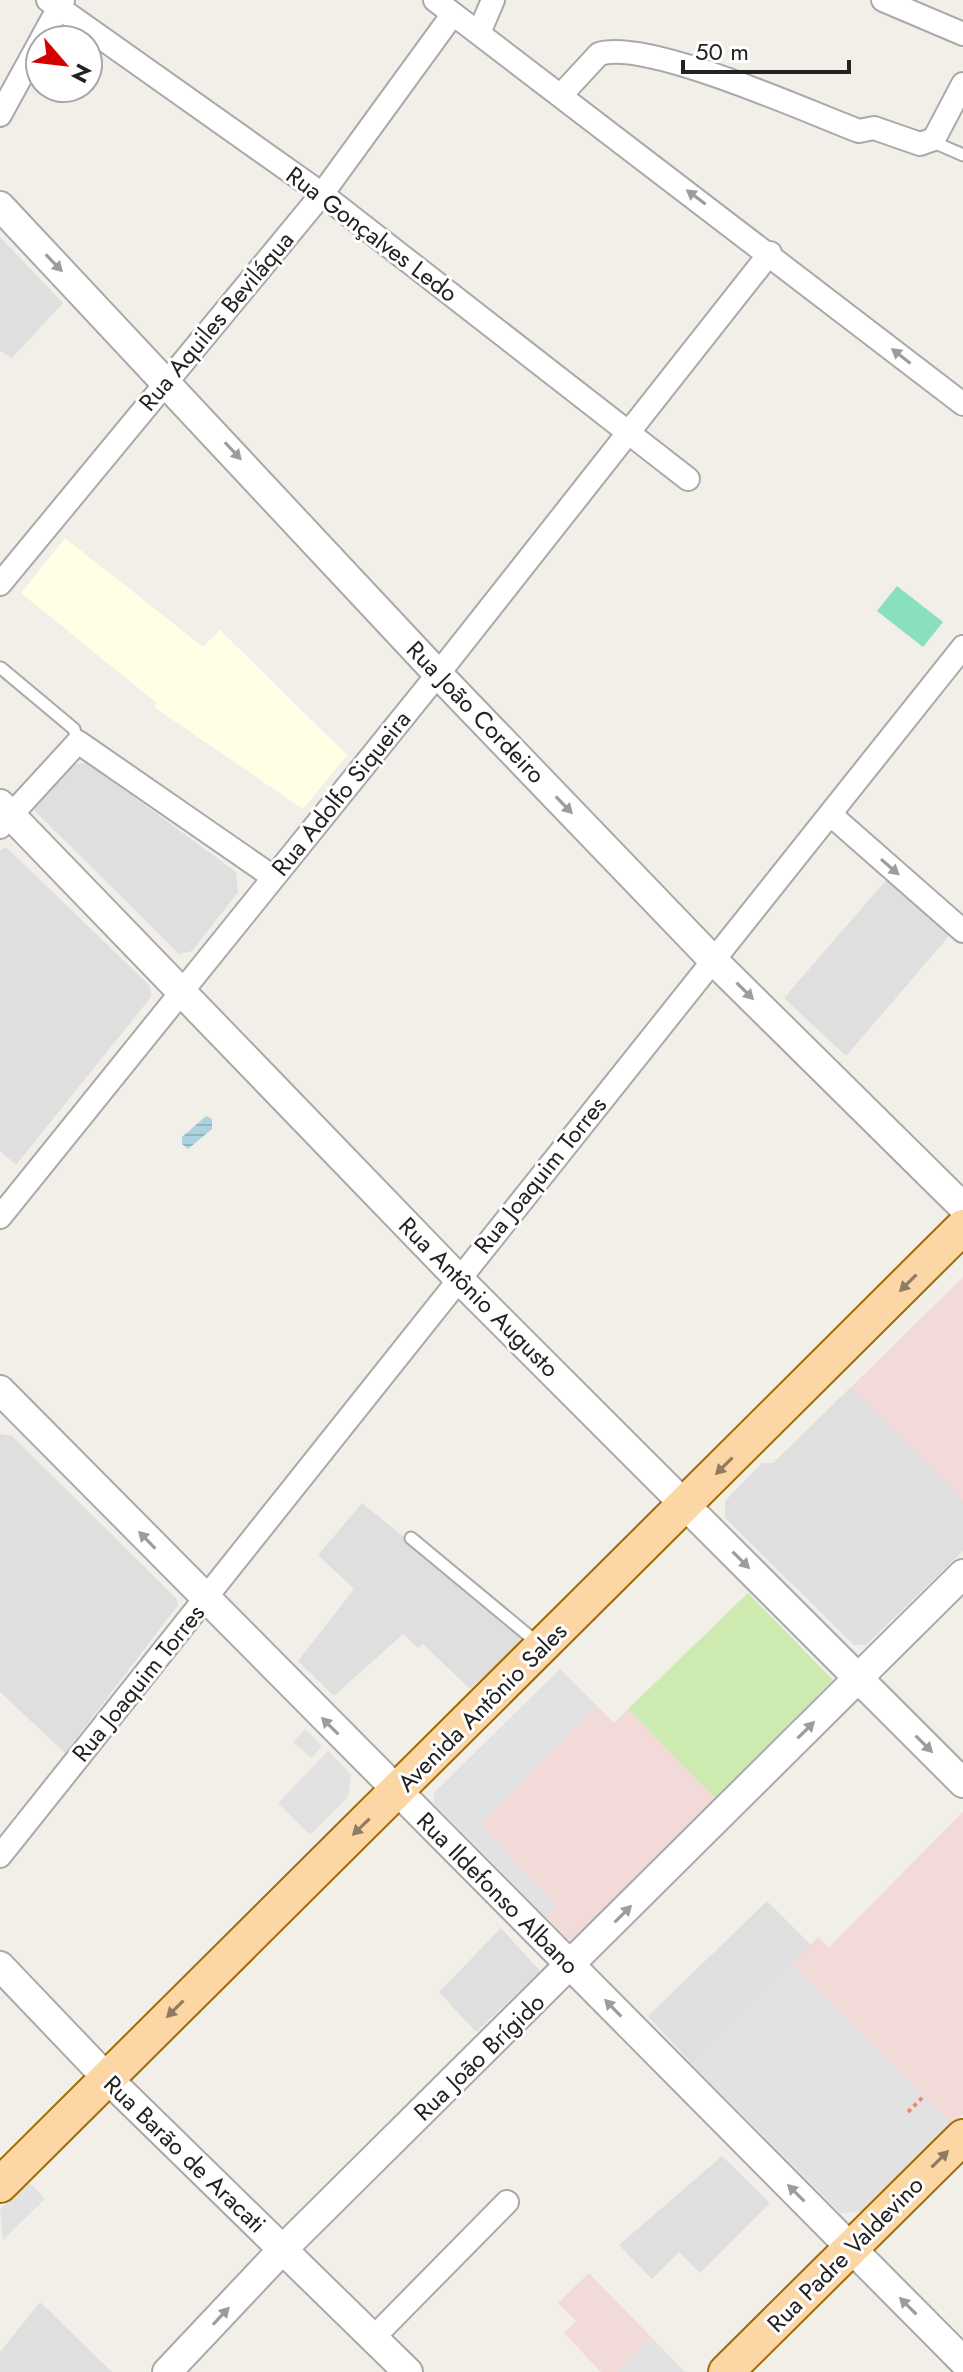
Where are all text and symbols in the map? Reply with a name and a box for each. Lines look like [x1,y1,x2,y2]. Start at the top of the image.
north arrow [24,24,104,104]
scale bar [683,24,849,74]
text: 50 m [695,34,749,69]
text: N [63,58,100,89]
street label: Rua Gonçalves Ledo [279,158,465,310]
one-way arrow [686,190,706,206]
street label: Rua Aquiles Beviláqua [130,224,302,418]
one-way arrow [44,253,63,272]
one-way arrow [891,349,911,365]
one-way arrow [223,442,241,461]
street label: Rua João Cordeiro [399,633,553,791]
street label: Rua Adolfo Siqueira [263,703,419,883]
one-way arrow [554,795,572,814]
one-way arrow [879,858,899,875]
one-way arrow [735,981,754,1000]
street label: Rua Joaquim Torres [465,1089,615,1261]
street label: Rua Antônio Augusto [391,1209,567,1385]
one-way arrow [899,1273,918,1291]
one-way arrow [715,1457,734,1475]
one-way arrow [138,1531,157,1550]
one-way arrow [732,1550,751,1569]
street label: Rua Joaquim Torres [63,1597,213,1769]
street label: Avenida Antônio Sales [389,1614,575,1800]
one-way arrow [321,1717,340,1736]
one-way arrow [797,1721,815,1740]
one-way arrow [914,1734,933,1753]
street label: Rua Ildefonso Albano [409,1804,587,1982]
one-way arrow [352,1817,371,1836]
one-way arrow [613,1905,632,1924]
street label: Rua João Brígido [406,1985,552,2129]
one-way arrow [166,1999,185,2018]
one-way arrow [604,1999,623,2018]
street label: Rua Barão de Aracati [96,2067,274,2241]
one-way arrow [930,2150,949,2169]
street label: Rua Padre Valdevino [759,2168,931,2340]
one-way arrow [787,2184,805,2203]
one-way arrow [899,2297,918,2315]
one-way arrow [211,2306,229,2325]

